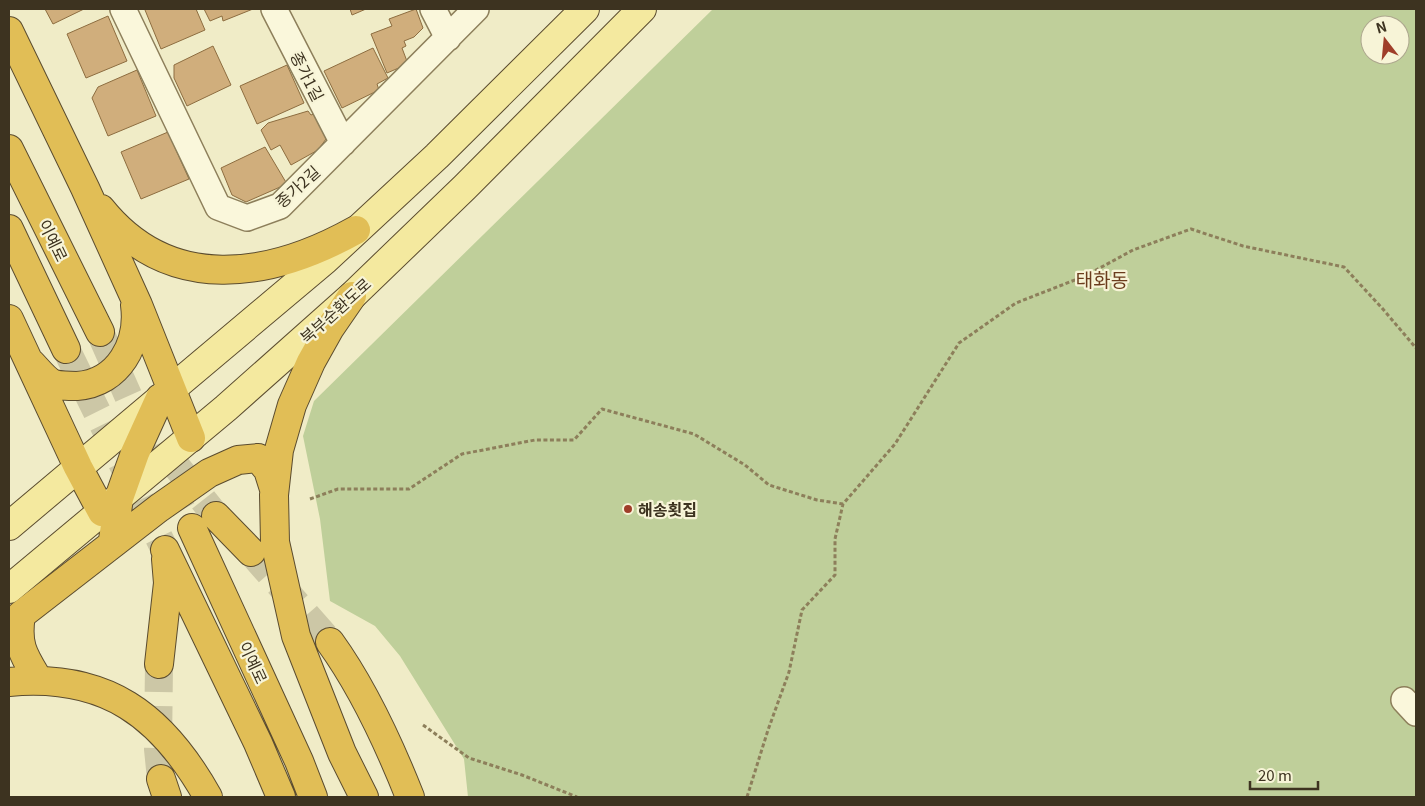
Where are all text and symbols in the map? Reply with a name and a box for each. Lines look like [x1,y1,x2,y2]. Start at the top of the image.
north arrow [1360,15,1410,65]
text: N [1373,15,1389,38]
street label: 종가1길 [285,47,331,105]
street label: 종가2길 [269,159,325,213]
street label: 이예로 [34,215,75,265]
district label: 태화동 [1076,265,1128,292]
street label: 북부순환도로 [294,271,376,348]
place label: 해송횟집 [638,497,697,521]
marker: 해송횟집 [622,503,634,515]
street label: 이예로 [234,637,274,687]
scale bar [1250,758,1318,790]
text: 20 m [1258,764,1292,785]

